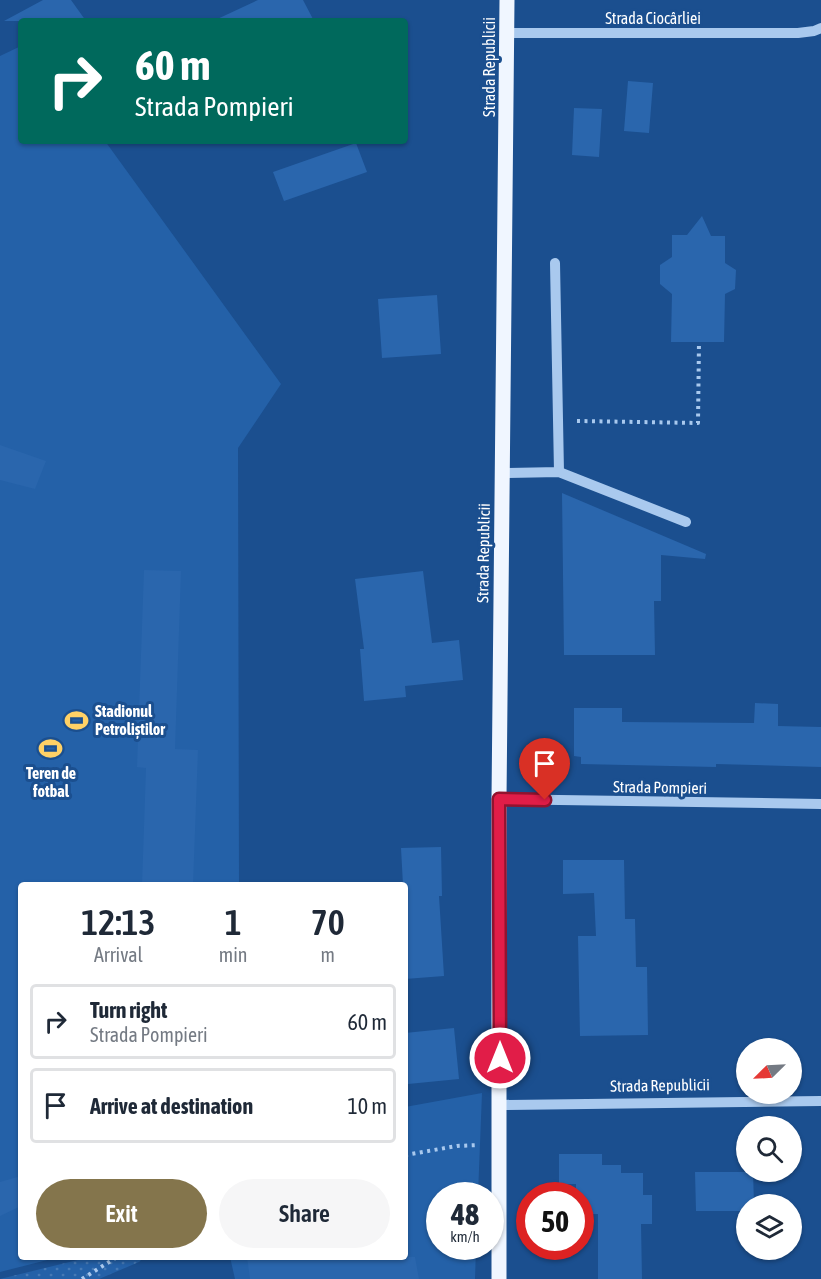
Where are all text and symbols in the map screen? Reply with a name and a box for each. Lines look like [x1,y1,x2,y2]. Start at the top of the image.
street label: Strada Ciocârliei [605,9,701,27]
street label: Strada Republicii [480,17,499,117]
text: 60 m [135,41,210,89]
icon: right [36,42,114,120]
text: Strada Pompieri [135,91,294,122]
street label: Strada Republicii [473,503,494,603]
place label: Stadionul Petroliștilor [95,702,165,739]
sports icon: Stadionul Petroliștilor [64,707,90,733]
sports icon: Teren de fotbal [38,735,64,761]
pin [519,738,570,800]
icon: arrive [528,747,561,780]
place label: Teren de fotbal [26,764,76,800]
street label: Strada Pompieri [613,777,707,798]
text: 12:13 [81,901,155,943]
text: 1 [225,901,242,943]
text: 70 [311,901,345,943]
text: Arrival [94,943,143,966]
text: min [219,943,247,966]
text: m [321,943,335,966]
text: Turn right [90,997,167,1023]
icon: right [39,1005,72,1038]
text: 60 m [347,1009,387,1035]
text: Strada Pompieri [90,1023,208,1046]
position arrow [468,1026,532,1090]
north arrow [736,1038,802,1104]
map controls [736,1038,802,1260]
street label: Strada Republicii [610,1075,710,1096]
icon: arrive [39,1089,72,1122]
text: Arrive at destination [90,1093,253,1119]
text: 10 m [347,1093,387,1119]
button: search [736,1116,802,1182]
button: Exit [36,1179,207,1248]
button: Share [219,1179,390,1248]
speed limit sign: 50 [516,1182,594,1260]
button: layers [736,1194,802,1260]
text: 48 [451,1197,479,1231]
text: km/h [450,1228,480,1245]

